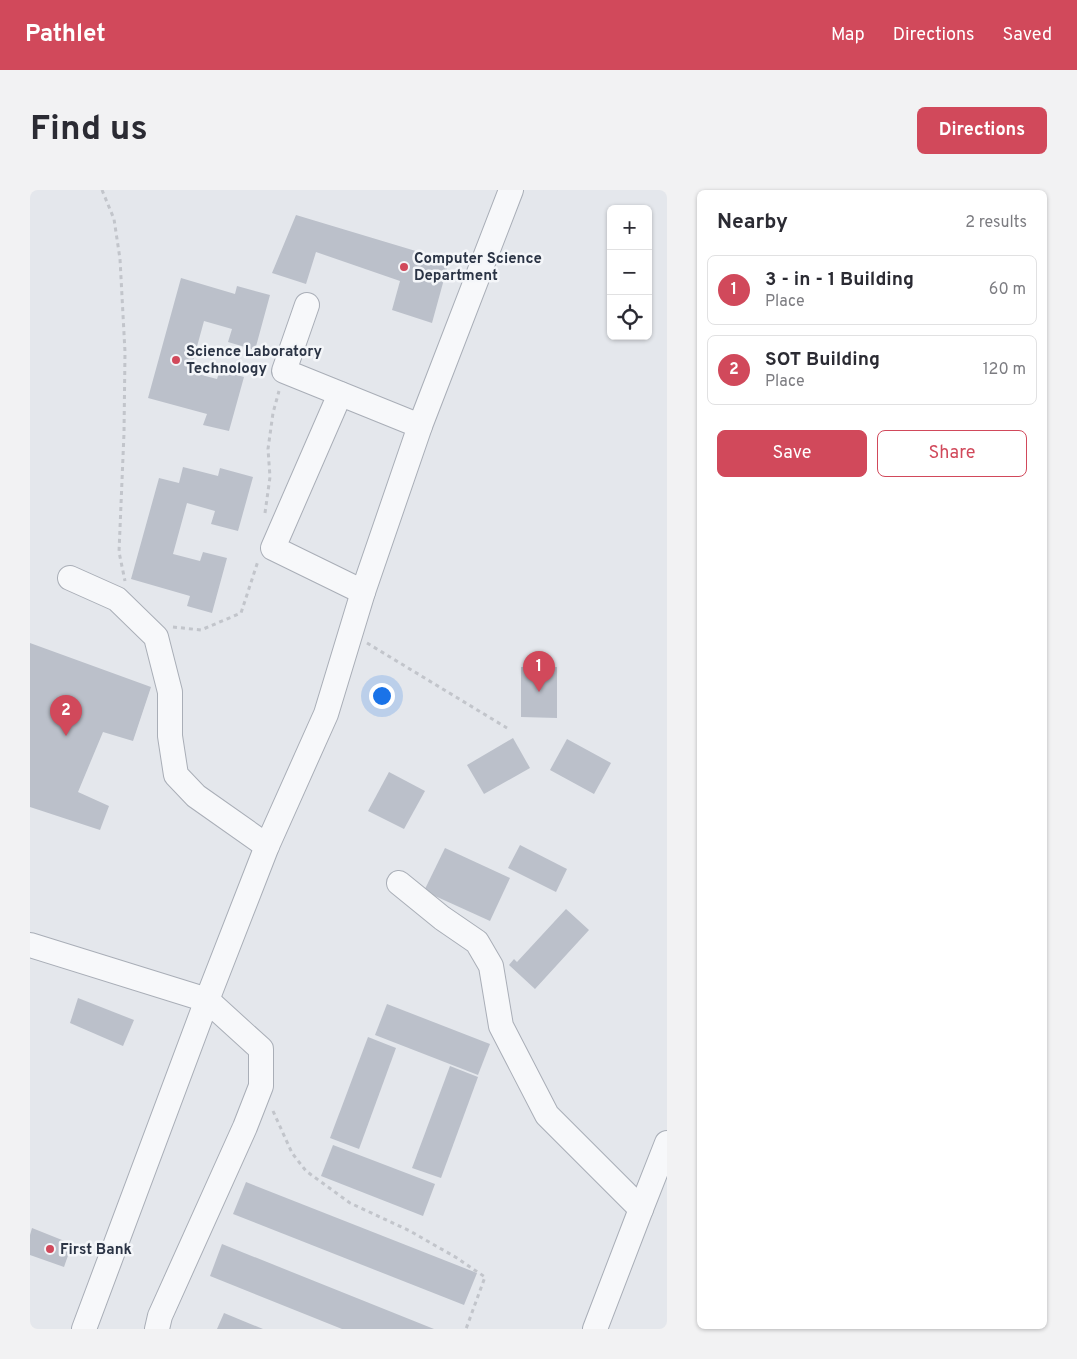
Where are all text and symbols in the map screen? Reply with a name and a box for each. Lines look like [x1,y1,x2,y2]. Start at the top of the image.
text: Pathlet [25,20,106,50]
text: Map [831,24,865,47]
text: Directions [893,24,975,47]
text: Saved [1003,24,1052,47]
button: Directions [917,107,1047,154]
text: Find us [30,108,148,152]
map controls [607,205,652,340]
button: + [607,205,652,250]
text: Nearby [717,209,788,236]
text: 2 results [965,213,1027,233]
place label: Computer Science Department [414,250,542,286]
button: − [607,250,652,295]
marker: Computer Science Department [398,261,410,273]
text: 3 - in - 1 Building [765,268,914,292]
text: 1 [731,280,737,300]
text: 60 m [989,280,1026,300]
text: Place [765,292,805,312]
button: locate [607,295,652,340]
place label: Science Laboratory Technology [186,343,323,379]
text: SOT Building [765,348,880,372]
marker: Science Laboratory Technology [170,354,182,366]
text: 2 [729,360,739,380]
text: 120 m [983,360,1026,380]
text: Place [765,372,805,392]
button: Save [717,430,867,477]
button: Share [877,430,1027,477]
pin: 1 [523,651,555,692]
your location [369,683,395,709]
pin: 2 [50,695,82,736]
place label: First Bank [60,1241,132,1260]
marker: First Bank [44,1243,56,1255]

